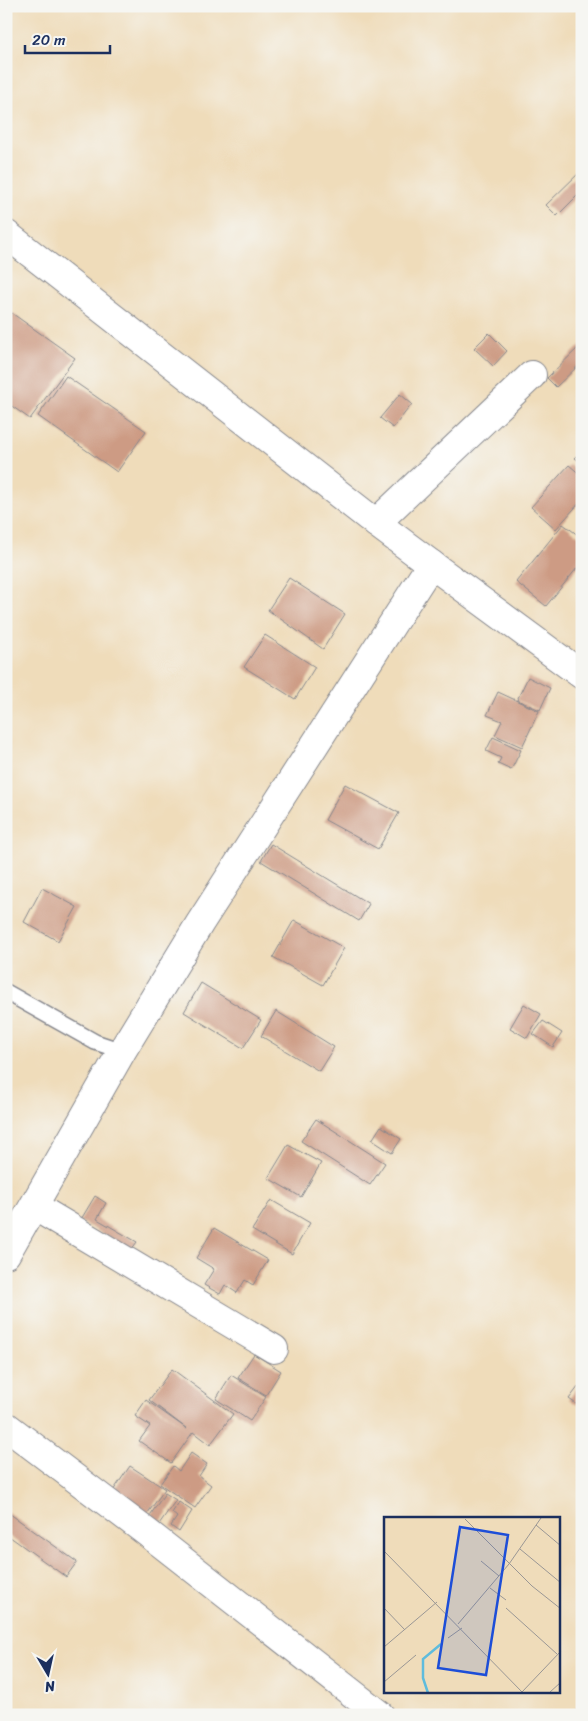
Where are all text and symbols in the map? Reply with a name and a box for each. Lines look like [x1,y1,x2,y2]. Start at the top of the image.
scale bar [25,22,110,54]
text: 20 m [32,27,66,53]
inset map [384,1517,560,1694]
north arrow [22,1648,72,1698]
text: N [43,1673,58,1699]

